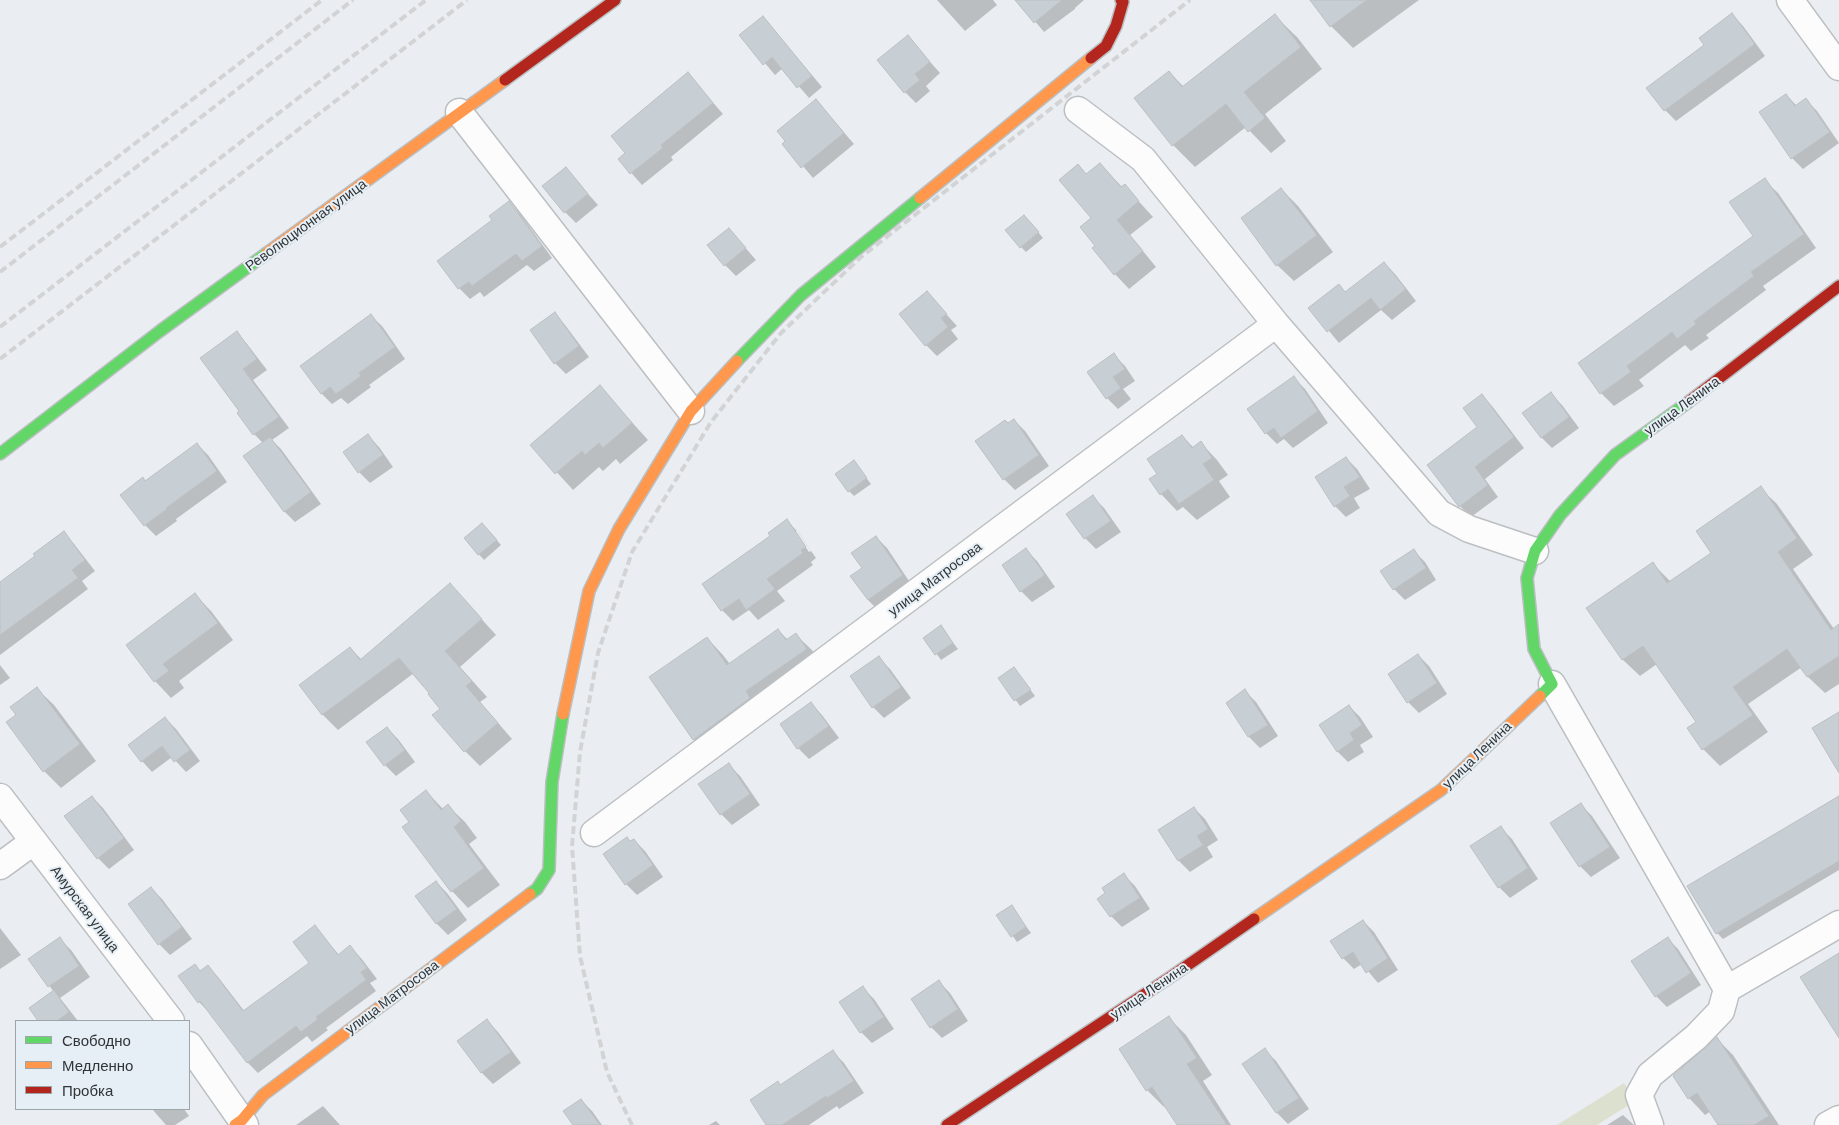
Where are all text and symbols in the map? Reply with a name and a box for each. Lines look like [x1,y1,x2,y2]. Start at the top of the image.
street label: Революционная улица [242,175,370,275]
street label: улица Ленина [1641,373,1723,439]
street label: улица Матросова [885,538,985,620]
street label: улица Ленина [1439,718,1515,792]
street label: Амурская улица [47,862,123,956]
street label: улица Матросова [342,956,442,1038]
street label: улица Ленина [1107,959,1191,1023]
legend [15,1020,190,1110]
text: Свободно [62,1031,131,1049]
text: Медленно [62,1056,133,1074]
text: Пробка [62,1081,113,1099]

